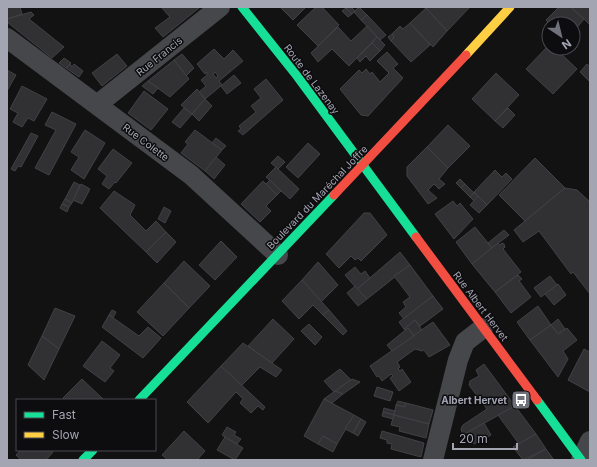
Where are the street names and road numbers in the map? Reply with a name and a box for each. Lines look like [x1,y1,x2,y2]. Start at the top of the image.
street label: Rue Francis [134,34,184,78]
street label: Route de Lazenay [282,42,342,117]
street label: Rue Colette [121,121,172,163]
street label: Boulevard du Maréchal Joffre [264,142,370,251]
street label: Rue Albert Hervet [451,269,511,344]

